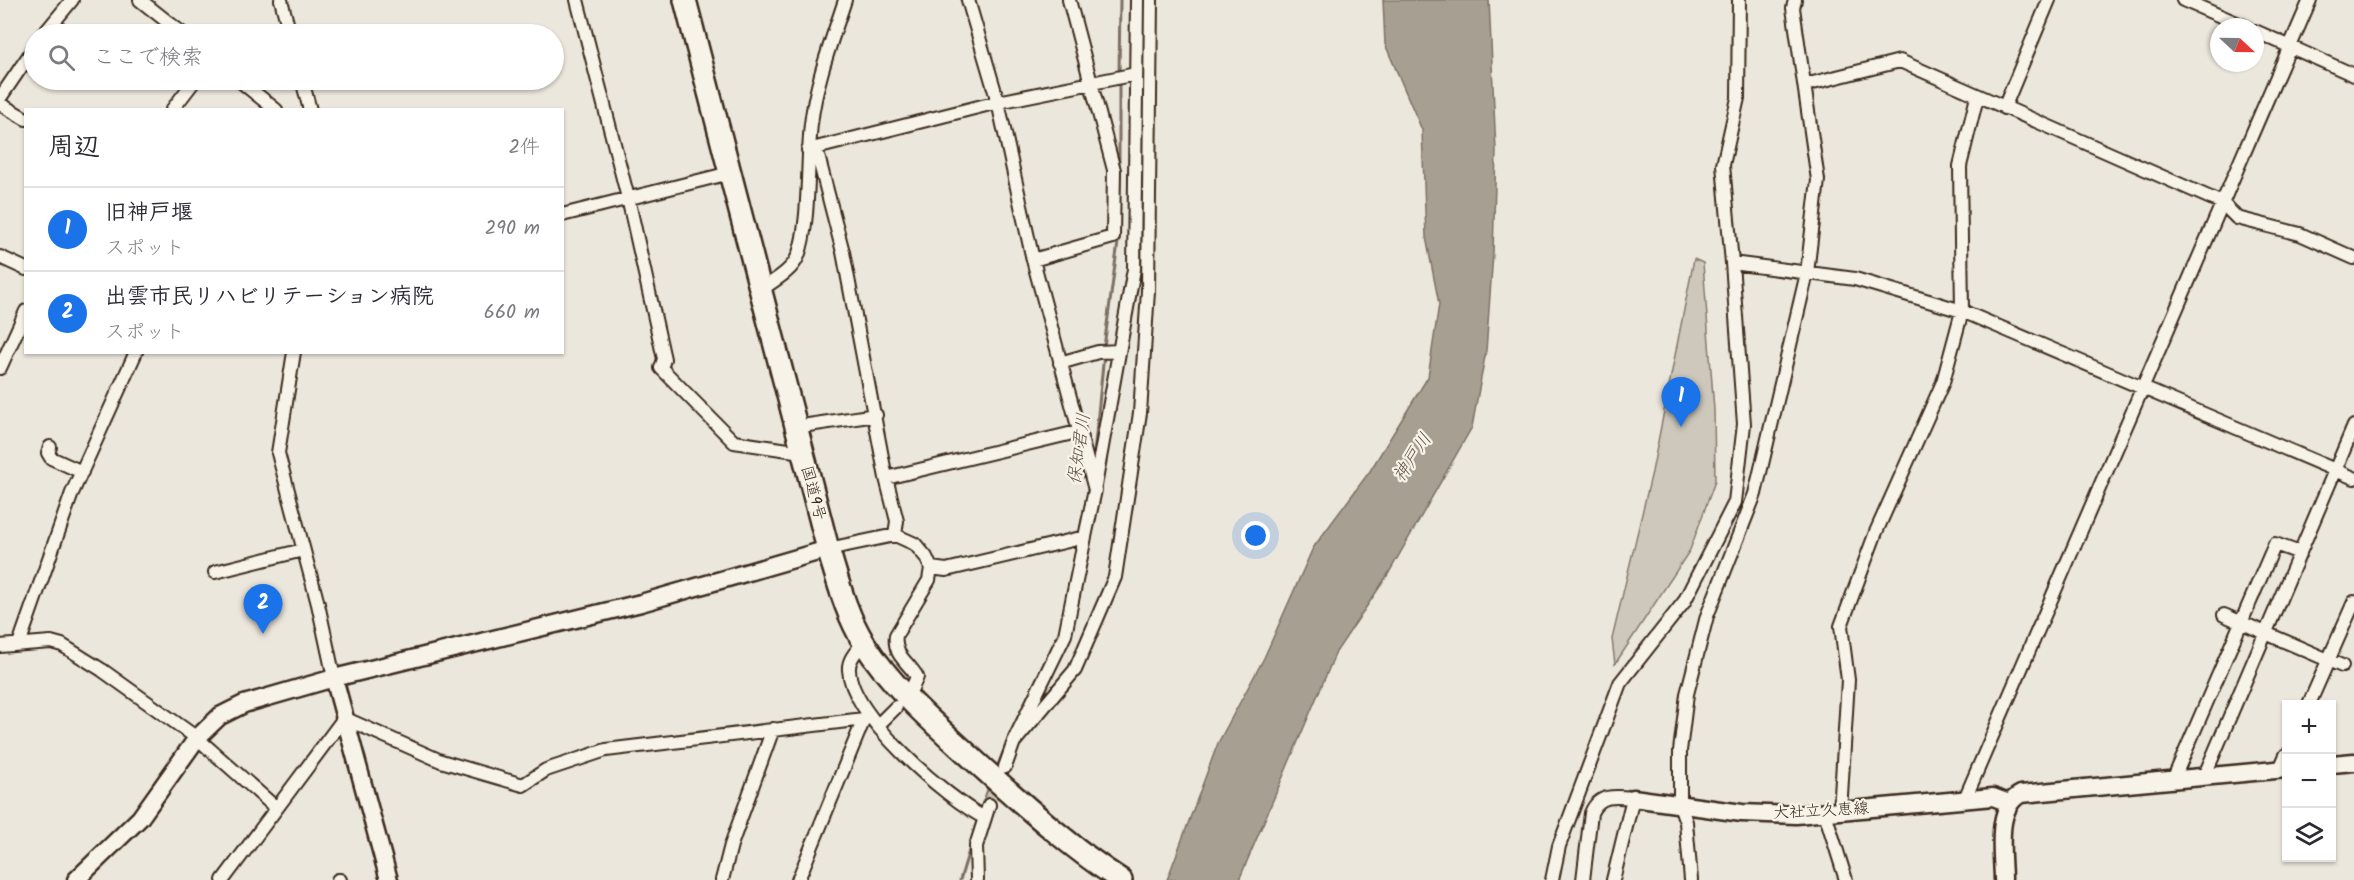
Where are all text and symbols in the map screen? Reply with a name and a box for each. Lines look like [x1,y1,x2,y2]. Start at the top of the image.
north arrow [2210,18,2264,72]
search box [24,24,564,90]
icon: search [45,41,78,74]
text: ここで検索 [93,41,203,76]
text: 周辺 [48,127,100,169]
text: 2件 [508,132,540,164]
text: 旧神戸堰 [105,196,193,231]
text: 1 [64,213,71,245]
text: 290 m [485,213,540,245]
text: スポット [105,233,185,265]
text: 出雲市民リハビリテーション病院 [105,280,434,315]
text: 2 [62,297,73,329]
text: 660 m [484,297,540,329]
text: スポット [105,317,185,349]
pin: 1 [1662,378,1700,427]
water label: 保知君川 [1061,411,1099,487]
water label: 神戸川 [1386,428,1440,488]
street label: 国道9号 [794,463,832,523]
your location [1241,521,1270,550]
pin: 2 [244,584,282,634]
map controls [2282,700,2336,862]
button: + [2282,700,2336,754]
button: − [2282,754,2336,808]
street label: 大社立久恵線 [1772,796,1870,826]
button: layers [2282,808,2336,862]

